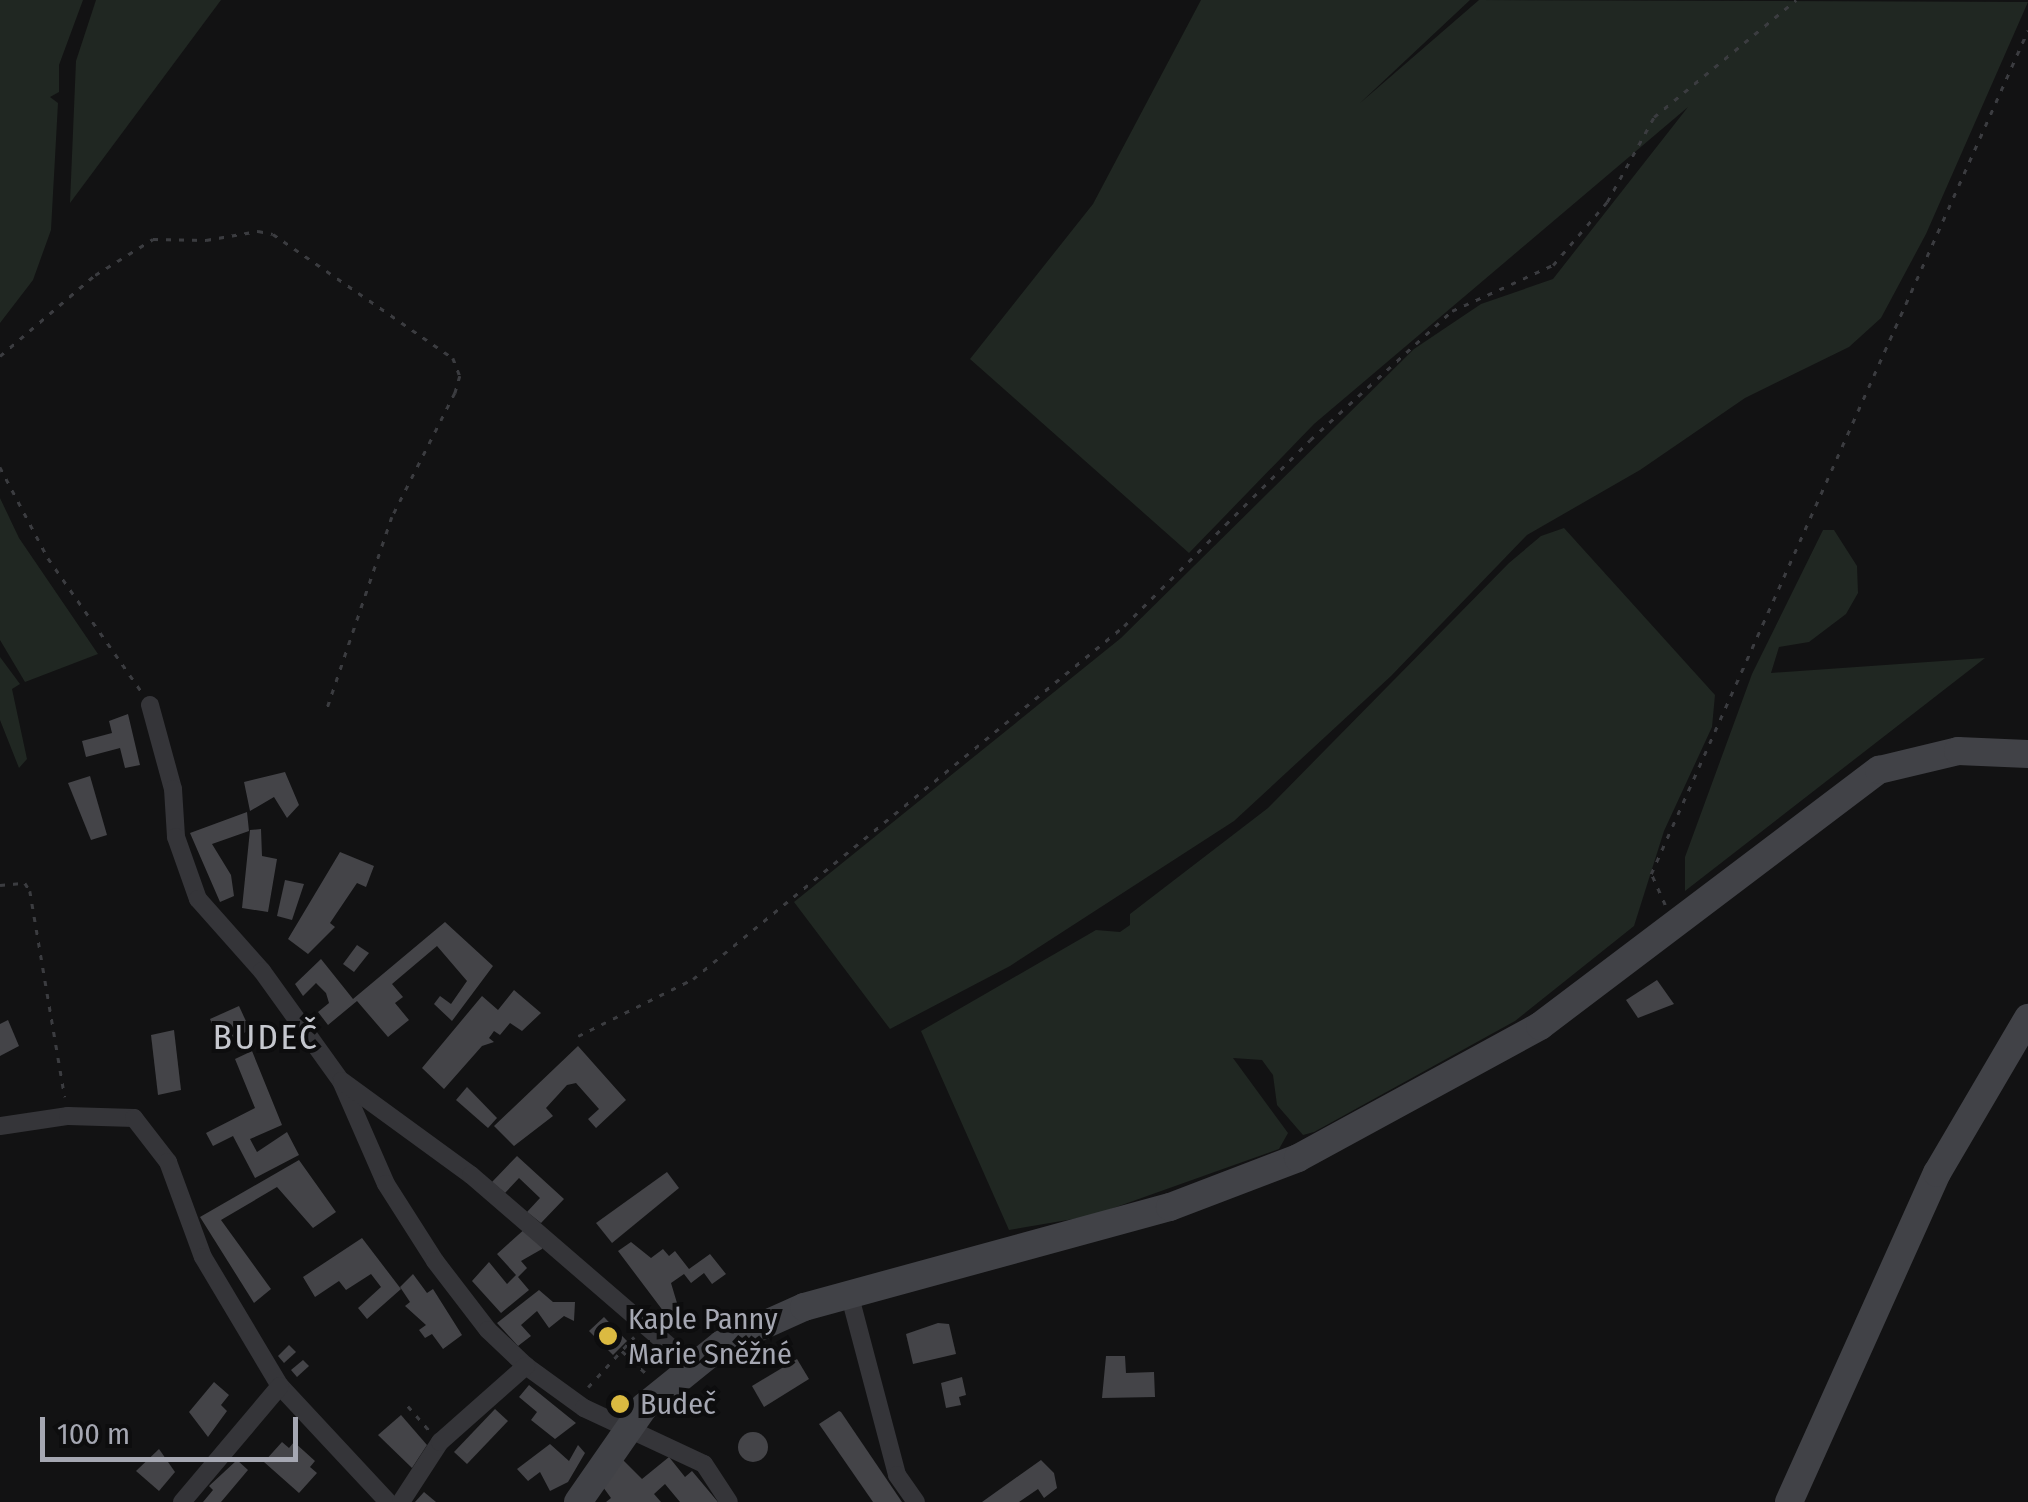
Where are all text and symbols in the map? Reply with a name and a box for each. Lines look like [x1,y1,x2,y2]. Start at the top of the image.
district label: BUDEČ [213,1016,319,1058]
place label: Kaple Panny Marie Sněžné [628,1301,792,1372]
marker: Kaple Panny Marie Sněžné [597,1325,619,1347]
place label: Budeč [640,1386,716,1422]
marker: Budeč [609,1393,631,1415]
scale bar [45,1397,302,1459]
text: 100 m [57,1416,130,1452]

